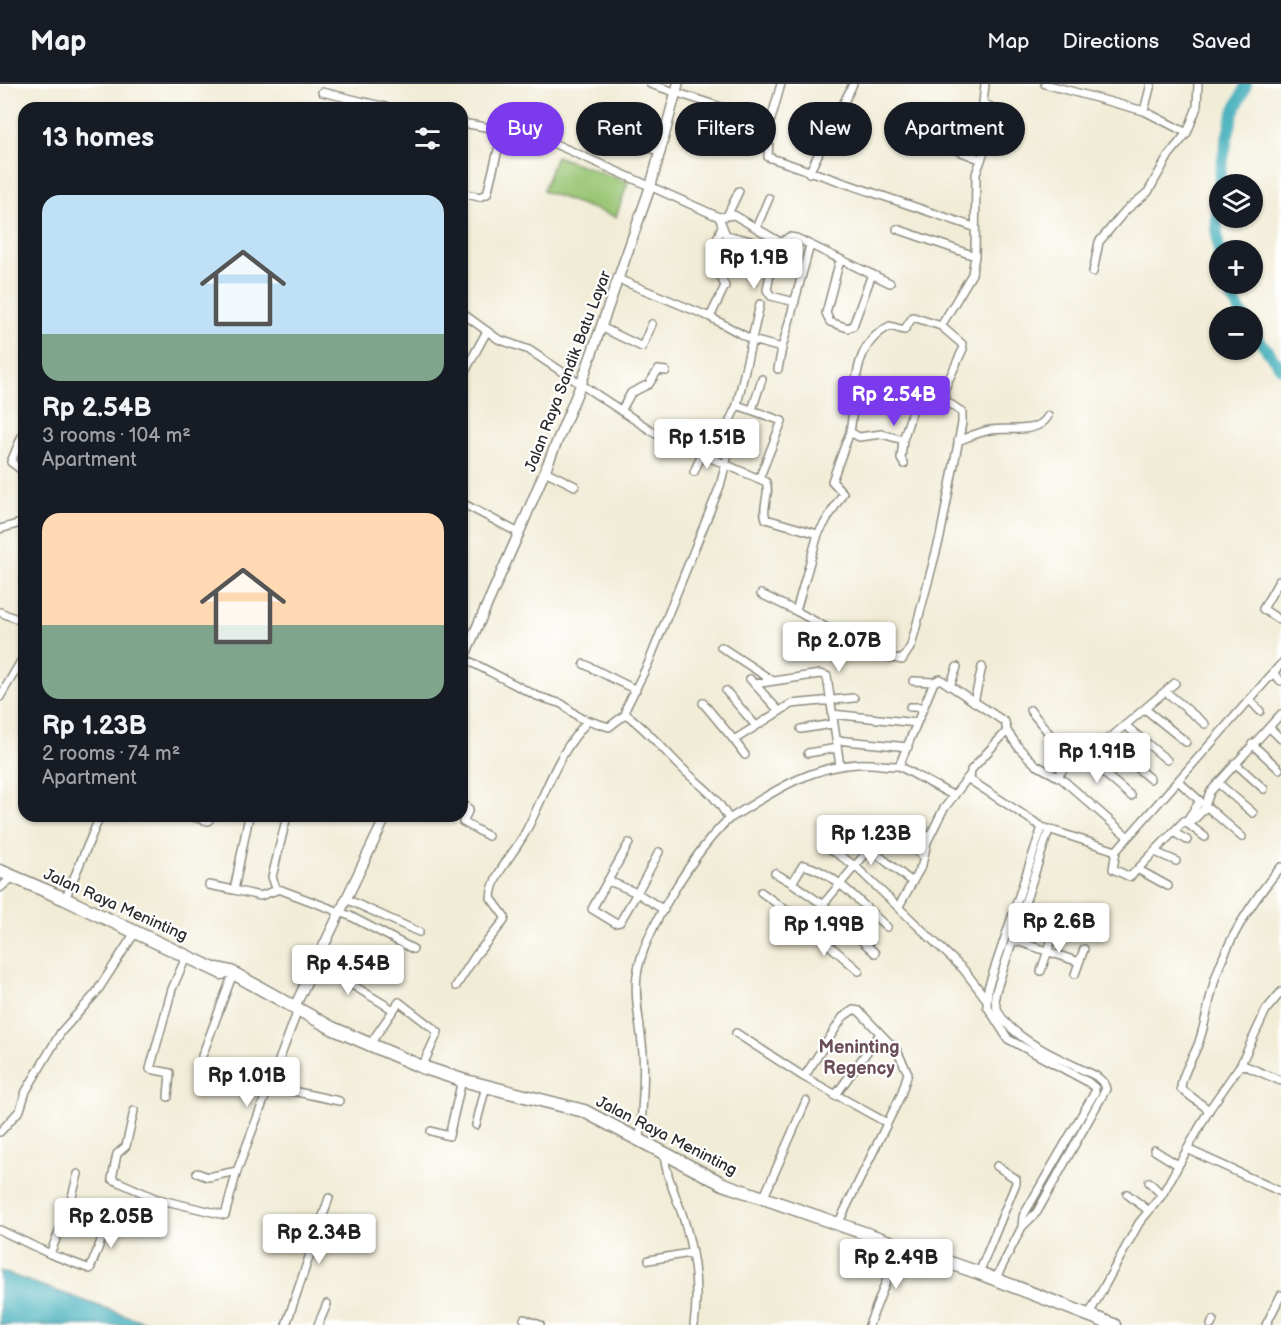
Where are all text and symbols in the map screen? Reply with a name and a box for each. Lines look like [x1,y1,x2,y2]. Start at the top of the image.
text: Map [30,25,86,58]
text: Map [987,29,1030,54]
text: Directions [1063,29,1159,54]
text: Saved [1192,29,1251,54]
chip: Buy [486,102,564,156]
chip: Rent [576,102,663,156]
chip: Filters [675,102,776,156]
chip: New [788,102,872,156]
chip: Apartment [884,102,1025,156]
icon: filters [411,122,444,155]
text: 13 homes [42,123,154,154]
map controls [1209,174,1263,360]
button: layers [1209,174,1263,228]
icon: home [189,234,297,342]
pin: Rp 1.9B [699,239,809,290]
button: + [1209,240,1263,294]
text: Rp 1.9B [719,246,789,270]
street label: Jalan Raya Sandik Batu Layar [521,268,616,475]
button: − [1209,306,1263,360]
pin: Rp 2.54B [832,376,956,427]
text: Rp 2.54B [852,383,936,407]
text: Rp 2.54B [42,393,152,424]
pin: Rp 1.51B [645,419,769,470]
text: 3 rooms · 104 m² [42,424,191,448]
text: Rp 1.51B [668,426,746,450]
text: Apartment [42,448,137,472]
icon: home [189,552,297,660]
pin: Rp 2.07B [777,622,901,673]
text: Rp 2.07B [797,629,881,653]
text: Rp 1.23B [42,711,147,742]
pin: Rp 1.91B [1035,733,1159,784]
text: Rp 1.91B [1058,740,1136,764]
text: 2 rooms · 74 m² [42,742,180,766]
text: Apartment [42,766,137,790]
pin: Rp 1.23B [809,815,933,866]
text: Rp 1.23B [831,822,911,846]
street label: Jalan Raya Meninting [40,865,190,946]
pin: Rp 2.6B [1004,903,1114,954]
pin: Rp 1.99B [762,906,886,957]
text: Rp 2.6B [1022,910,1096,934]
text: Rp 1.99B [784,913,864,937]
pin: Rp 4.54B [286,945,410,996]
text: Rp 4.54B [306,952,390,976]
district label: Meninting Regency [818,1037,900,1079]
pin: Rp 1.01B [185,1057,309,1108]
text: Rp 1.01B [208,1064,286,1088]
street label: Jalan Raya Meninting [593,1093,740,1180]
pin: Rp 2.05B [49,1198,173,1249]
text: Rp 2.05B [68,1205,154,1229]
pin: Rp 2.34B [257,1214,381,1265]
text: Rp 2.34B [277,1221,361,1245]
pin: Rp 2.49B [834,1239,958,1290]
text: Rp 2.49B [854,1246,938,1270]

